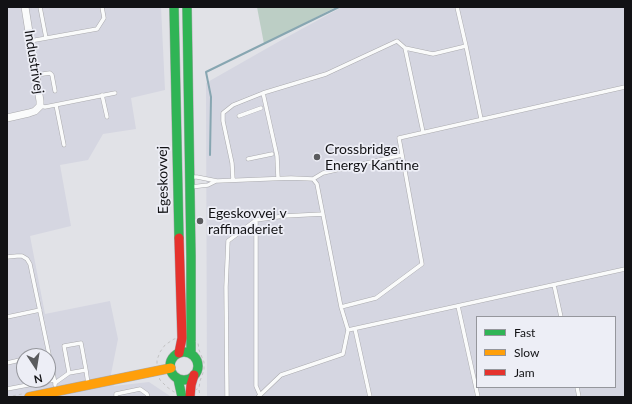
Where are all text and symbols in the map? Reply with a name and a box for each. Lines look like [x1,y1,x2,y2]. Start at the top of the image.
street label: Industrivej [21,29,47,95]
place label: Crossbridge Energy Kantine [325,141,419,174]
street label: Egeskovvej [154,146,172,214]
marker: Crossbridge Energy Kantine [312,152,322,162]
place label: Egeskovvej v raffinaderiet [208,205,287,238]
marker: Egeskovvej v raffinaderiet [195,216,205,226]
legend [476,316,616,388]
text: Fast [514,325,535,340]
text: Slow [514,345,539,360]
north arrow [16,348,56,388]
text: Jam [514,365,535,380]
text: N [33,372,44,386]

